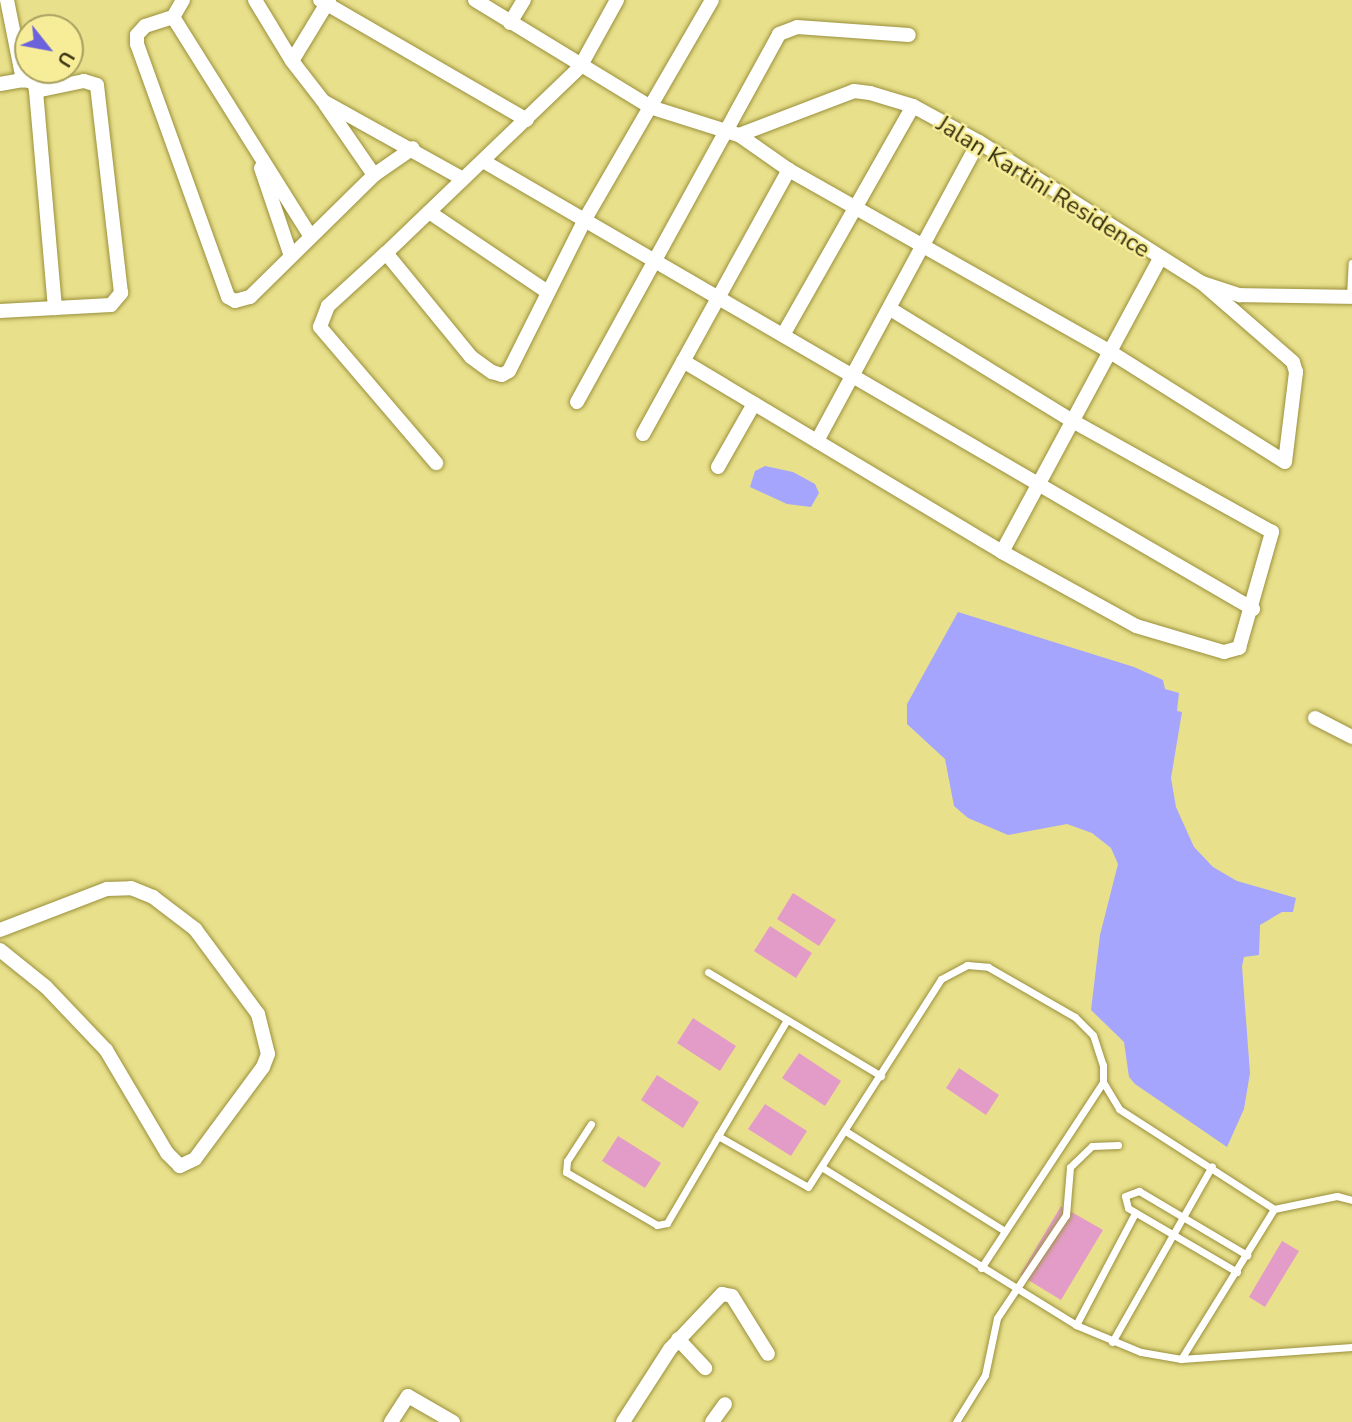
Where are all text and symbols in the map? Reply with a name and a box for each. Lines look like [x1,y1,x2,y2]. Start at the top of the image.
north arrow [14,14,84,84]
text: U [51,46,80,71]
street label: Jalan Kartini Residence [931,110,1155,264]

